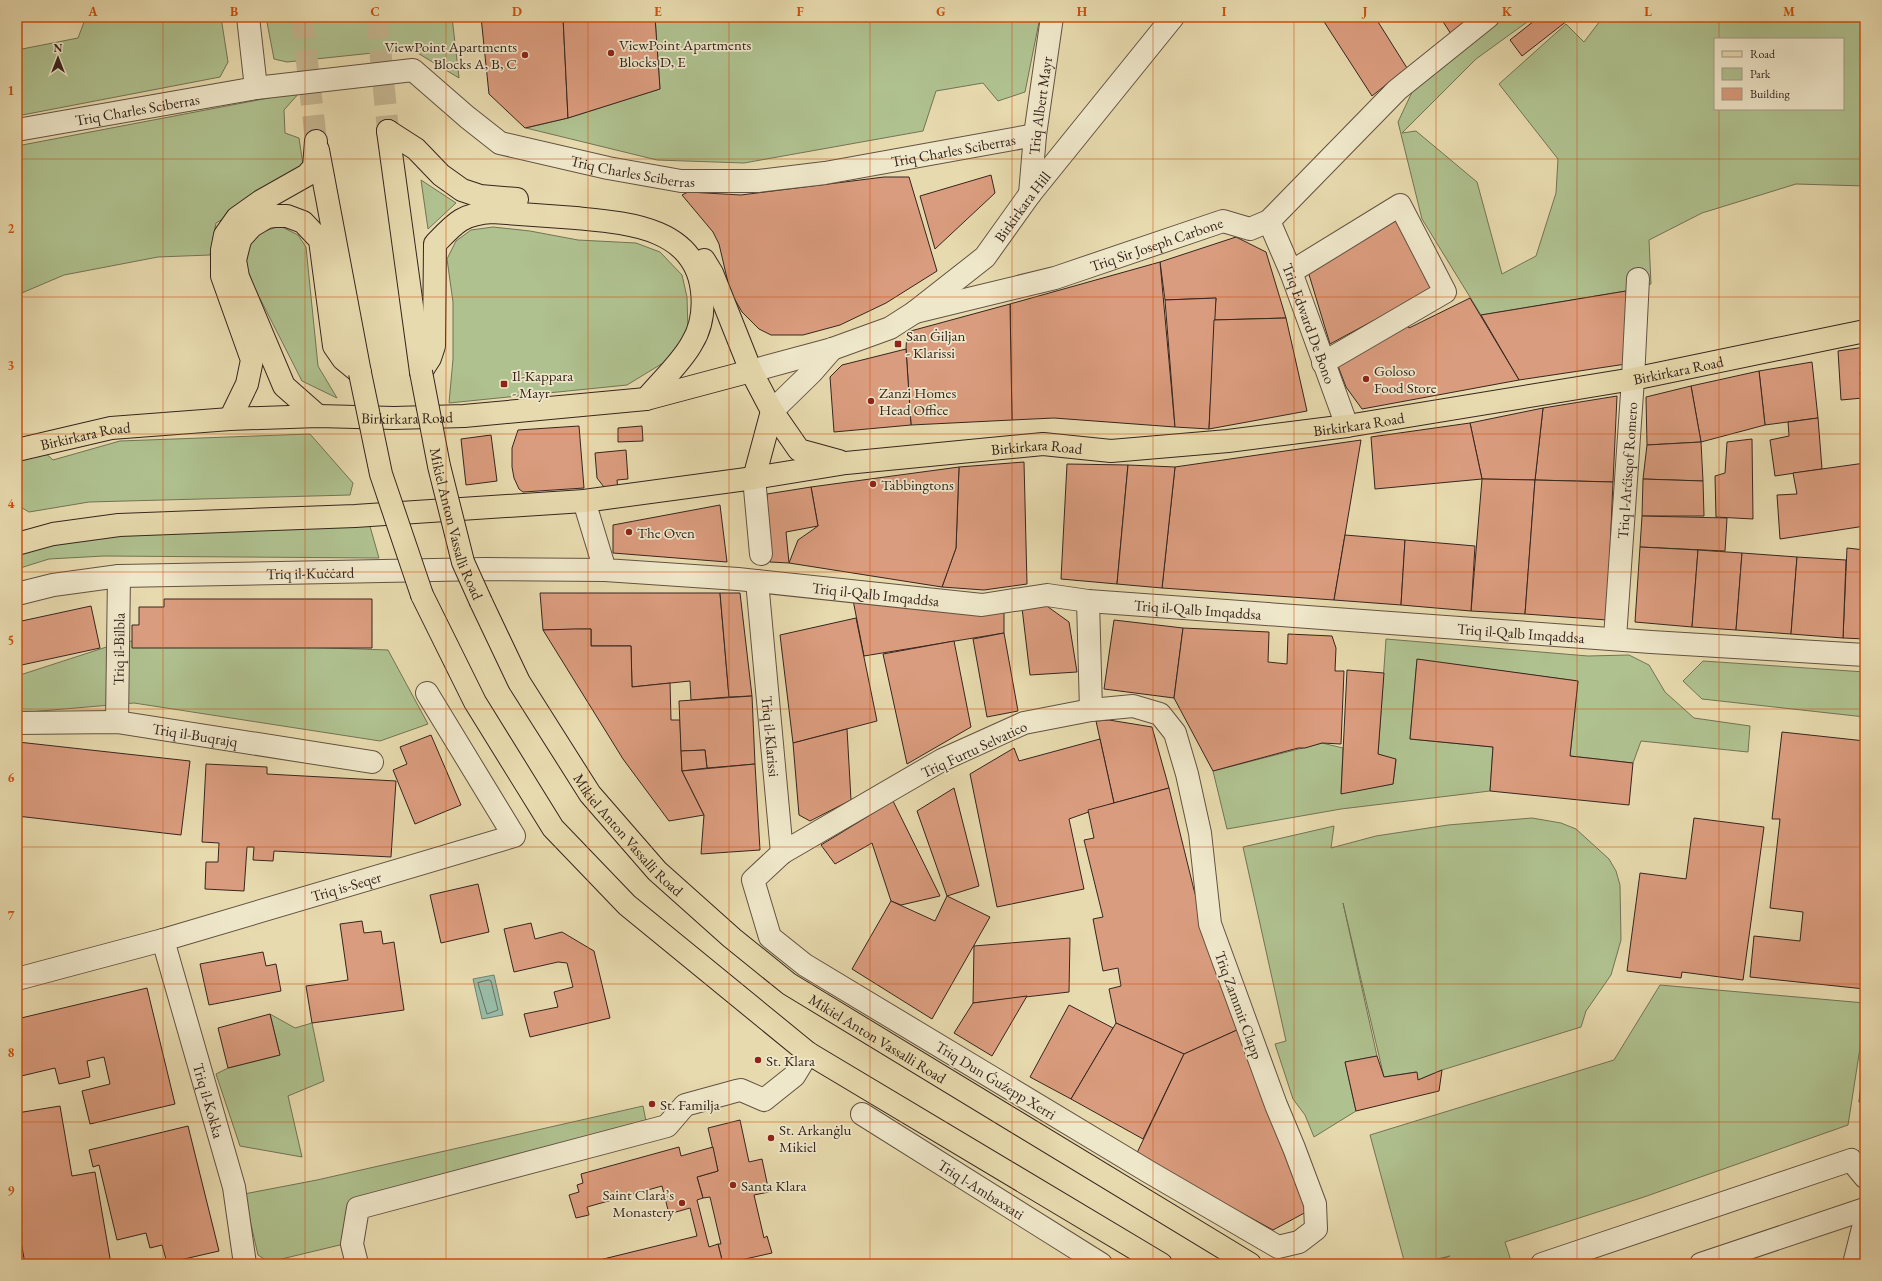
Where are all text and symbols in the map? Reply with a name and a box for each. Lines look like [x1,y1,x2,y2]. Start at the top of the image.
text: A [87,3,98,20]
text: B [230,3,238,20]
text: C [370,3,380,20]
text: D [512,3,522,20]
text: E [654,3,662,20]
text: F [796,3,804,20]
text: G [936,3,946,20]
text: H [1077,3,1088,20]
text: I [1222,3,1227,20]
text: J [1361,3,1368,20]
text: K [1502,3,1513,20]
text: L [1644,3,1652,20]
text: M [1783,3,1795,20]
place label: ViewPoint Apartments Blocks D, E [619,35,752,71]
place label: ViewPoint Apartments Blocks A, B, C [385,37,517,73]
north arrow [38,38,78,78]
legend [1714,38,1844,110]
text: N [54,41,63,55]
text: Road [1750,46,1776,62]
marker: ViewPoint Apartments Blocks D, E [606,48,616,58]
marker: ViewPoint Apartments Blocks A, B, C [520,50,530,60]
street label: Triq Albert Mayr [1024,55,1056,156]
text: Park [1750,66,1771,82]
text: 1 [8,82,15,99]
text: Building [1750,86,1791,102]
street label: Triq Charles Sciberras [73,89,201,129]
street label: Triq Charles Sciberras [889,129,1017,170]
street label: Triq Charles Sciberras [569,150,695,191]
street label: Birkirkara Hill [989,167,1055,245]
street label: Triq Sir Joseph Carbone [1087,212,1225,275]
text: 2 [8,220,15,237]
street label: Triq Edward De Bono [1279,260,1340,386]
place label: San Ġiljan - Klarissi [906,326,965,362]
marker: San Ġiljan - Klarissi [893,339,903,349]
street label: Birkirkara Road [1631,351,1725,388]
text: 3 [8,357,15,374]
place label: Goloso Food Store [1374,361,1437,397]
place label: Il-Kappara - Mayr [512,366,573,402]
marker: Goloso Food Store [1361,374,1371,384]
marker: Il-Kappara - Mayr [499,379,509,389]
place label: Zanzi Homes Head Office [879,383,956,419]
marker: Zanzi Homes Head Office [866,396,876,406]
street label: Triq l-Arćisqof Romero [1612,401,1641,539]
street label: Birkirkara Road [361,407,454,428]
street label: Birkirkara Road [1312,407,1406,440]
street label: Birkirkara Road [38,417,131,454]
street label: Birkirkara Road [990,434,1084,458]
street label: Mikiel Anton Vassalli Road [426,446,488,603]
place label: Tabbingtons [881,475,954,494]
marker: Tabbingtons [868,479,878,489]
text: 4 [8,495,15,512]
place label: The Oven [637,523,695,542]
marker: The Oven [624,527,634,537]
street label: Triq il-Kuċċard [266,562,355,583]
street label: Triq il-Qalb Imqaddsa [811,577,940,610]
street label: Triq il-Qalb Imqaddsa [1133,595,1262,623]
street label: Triq il-Bilbla [108,612,128,686]
street label: Triq il-Qalb Imqaddsa [1456,618,1585,647]
text: 5 [8,632,14,649]
street label: Triq il-Klarissi [758,695,784,778]
street label: Triq Furtu Selvatico [918,716,1030,782]
street label: Triq il-Buqrajq [151,718,239,750]
text: 6 [8,769,15,786]
street label: Mikiel Anton Vassalli Road [570,770,688,900]
street label: Triq is-Seqer [309,866,383,905]
text: 7 [8,907,15,924]
street label: Triq Zammit Clapp [1211,948,1267,1062]
street label: Mikiel Anton Vassalli Road [806,989,950,1087]
street label: Triq Dun Ǵuźepp Xerri [932,1037,1060,1124]
text: 8 [8,1044,15,1061]
place label: St. Klara [766,1051,815,1070]
marker: St. Klara [753,1055,763,1065]
street label: Triq il-Kokka [189,1061,229,1140]
place label: St. Familja [660,1095,720,1114]
marker: St. Familja [647,1099,657,1109]
place label: St. Arkanġlu Mikiel [779,1120,852,1156]
marker: St. Arkanġlu Mikiel [766,1133,776,1143]
street label: Triq l-Ambaxxati [935,1155,1028,1223]
place label: Santa Klara [741,1176,806,1195]
marker: Santa Klara [728,1180,738,1190]
text: 9 [8,1182,15,1199]
place label: Saint Clara’s Monastery [602,1185,674,1221]
marker: Saint Clara’s Monastery [677,1198,687,1208]

